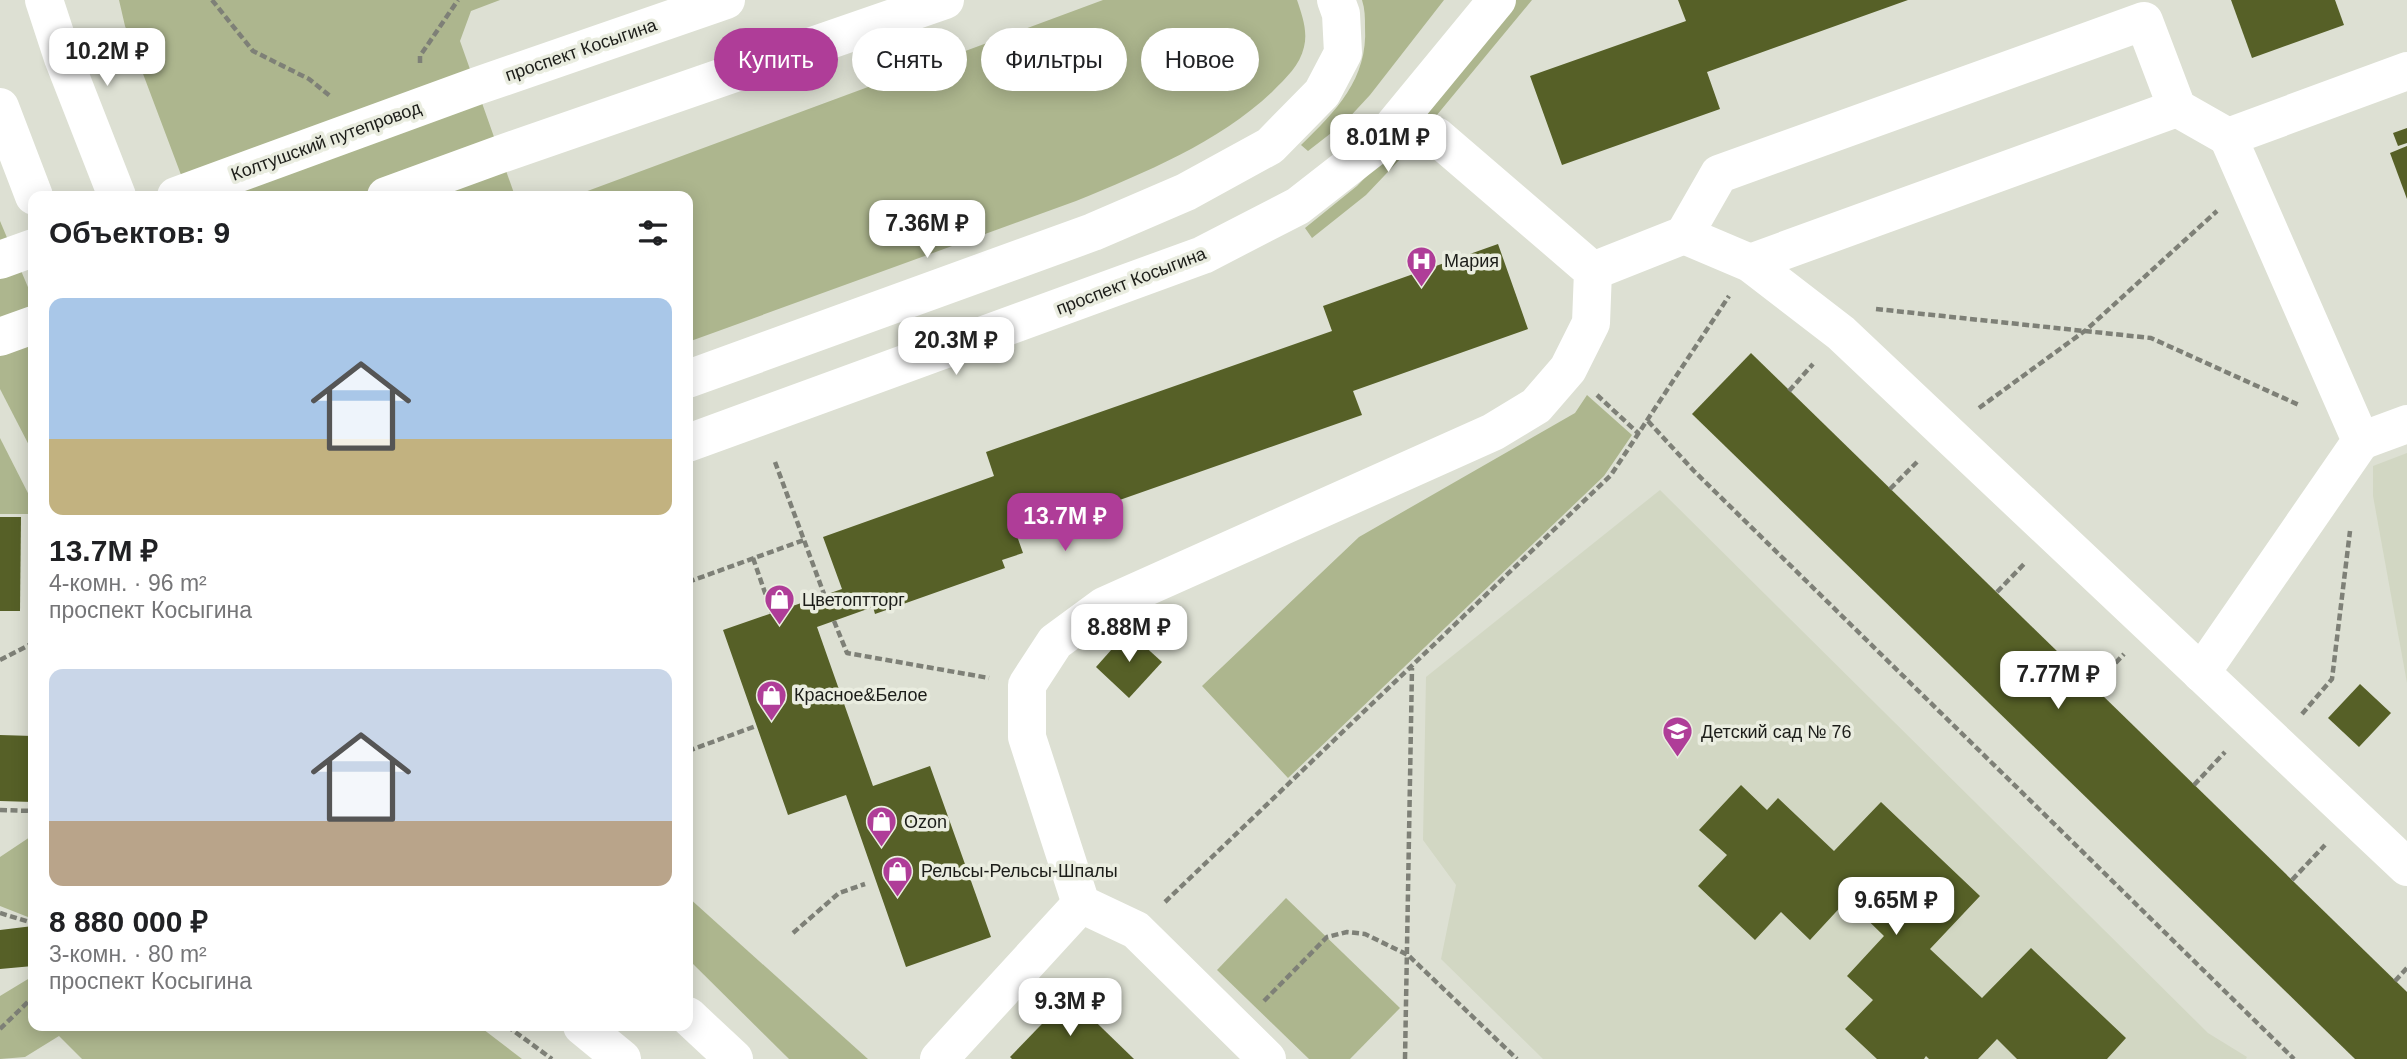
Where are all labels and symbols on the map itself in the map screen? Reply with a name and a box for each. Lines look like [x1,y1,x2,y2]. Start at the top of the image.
street label: проспект Косыгина [503,14,660,85]
pin: 10.2M ₽ [42,28,172,88]
street label: Колтушский путепровод [228,97,424,185]
pin: 8.01M ₽ [1323,114,1453,174]
pin: 7.36M ₽ [862,201,992,260]
street label: проспект Косыгина [1053,243,1210,319]
hospital icon: Мария [1404,244,1438,288]
place label: Мария [1444,251,1499,271]
pin: 20.3M ₽ [891,318,1021,377]
pin: 13.7M ₽ [1000,494,1130,553]
shop icon: Цветоптторг [762,583,796,627]
place label: Цветоптторг [802,590,905,610]
pin: 8.88M ₽ [1064,604,1194,664]
pin: 7.77M ₽ [1993,652,2123,711]
shop icon: Красное&Белое [754,678,788,722]
place label: Красное&Белое [794,685,927,705]
school or university icon: Детский сад № 76 [1661,715,1695,759]
place label: Детский сад № 76 [1701,722,1851,742]
shop icon: Ozon [864,805,898,849]
place label: Ozon [904,812,947,832]
shop icon: Рельсы-Рельсы-Шпалы [881,854,915,898]
place label: Рельсы-Рельсы-Шпалы [921,861,1118,881]
pin: 9.65M ₽ [1831,878,1961,937]
pin: 9.3M ₽ [1013,978,1127,1038]

